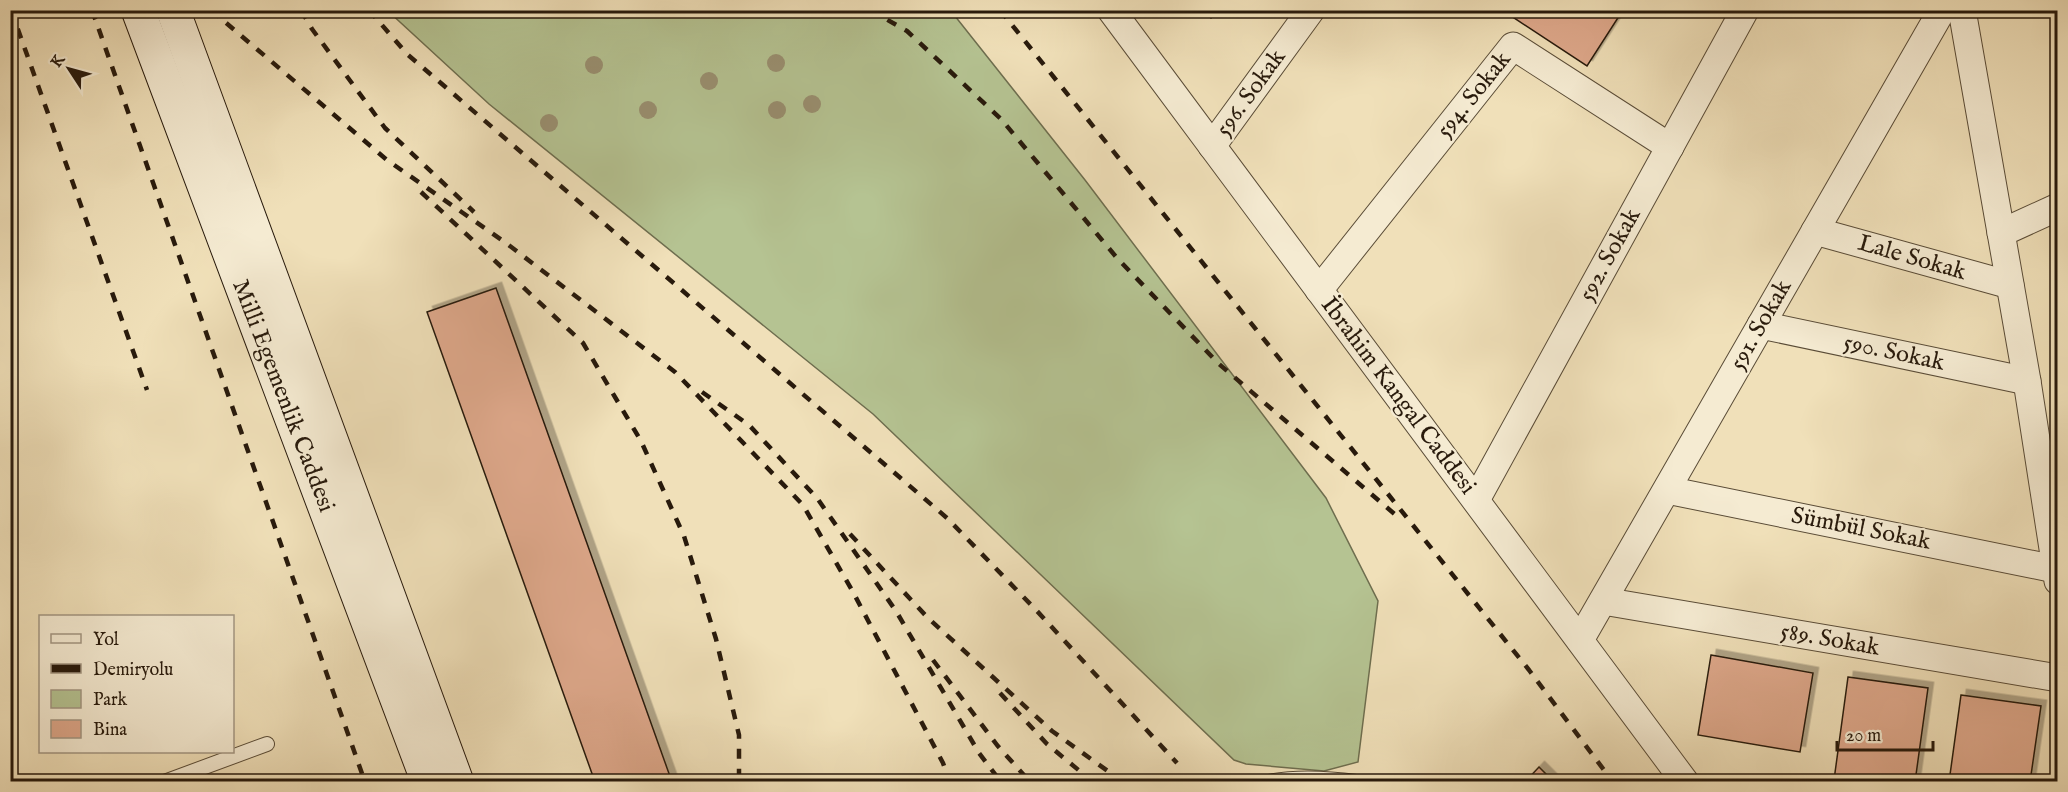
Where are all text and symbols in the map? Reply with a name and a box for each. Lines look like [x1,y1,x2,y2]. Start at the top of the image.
north arrow [39,39,99,99]
street label: 596. Sokak [1209,43,1293,143]
street label: 594. Sokak [1430,45,1519,145]
text: K [47,50,71,72]
street label: 592. Sokak [1572,203,1648,307]
street label: Lale Sokak [1854,228,1970,288]
street label: 591. Sokak [1723,274,1799,376]
street label: Milli Egemenlik Caddesi [224,275,342,517]
street label: İbrahim Kangal Caddesi [1313,291,1483,501]
street label: 590. Sokak [1841,327,1948,379]
street label: Sümbül Sokak [1789,500,1933,558]
legend [39,615,234,753]
street label: 589. Sokak [1778,616,1882,664]
text: Yol [93,629,119,652]
text: Demiryolu [93,659,173,682]
text: Park [93,689,128,712]
scale bar [1837,714,1933,752]
text: Bina [93,719,127,742]
text: 20 m [1846,725,1881,748]

